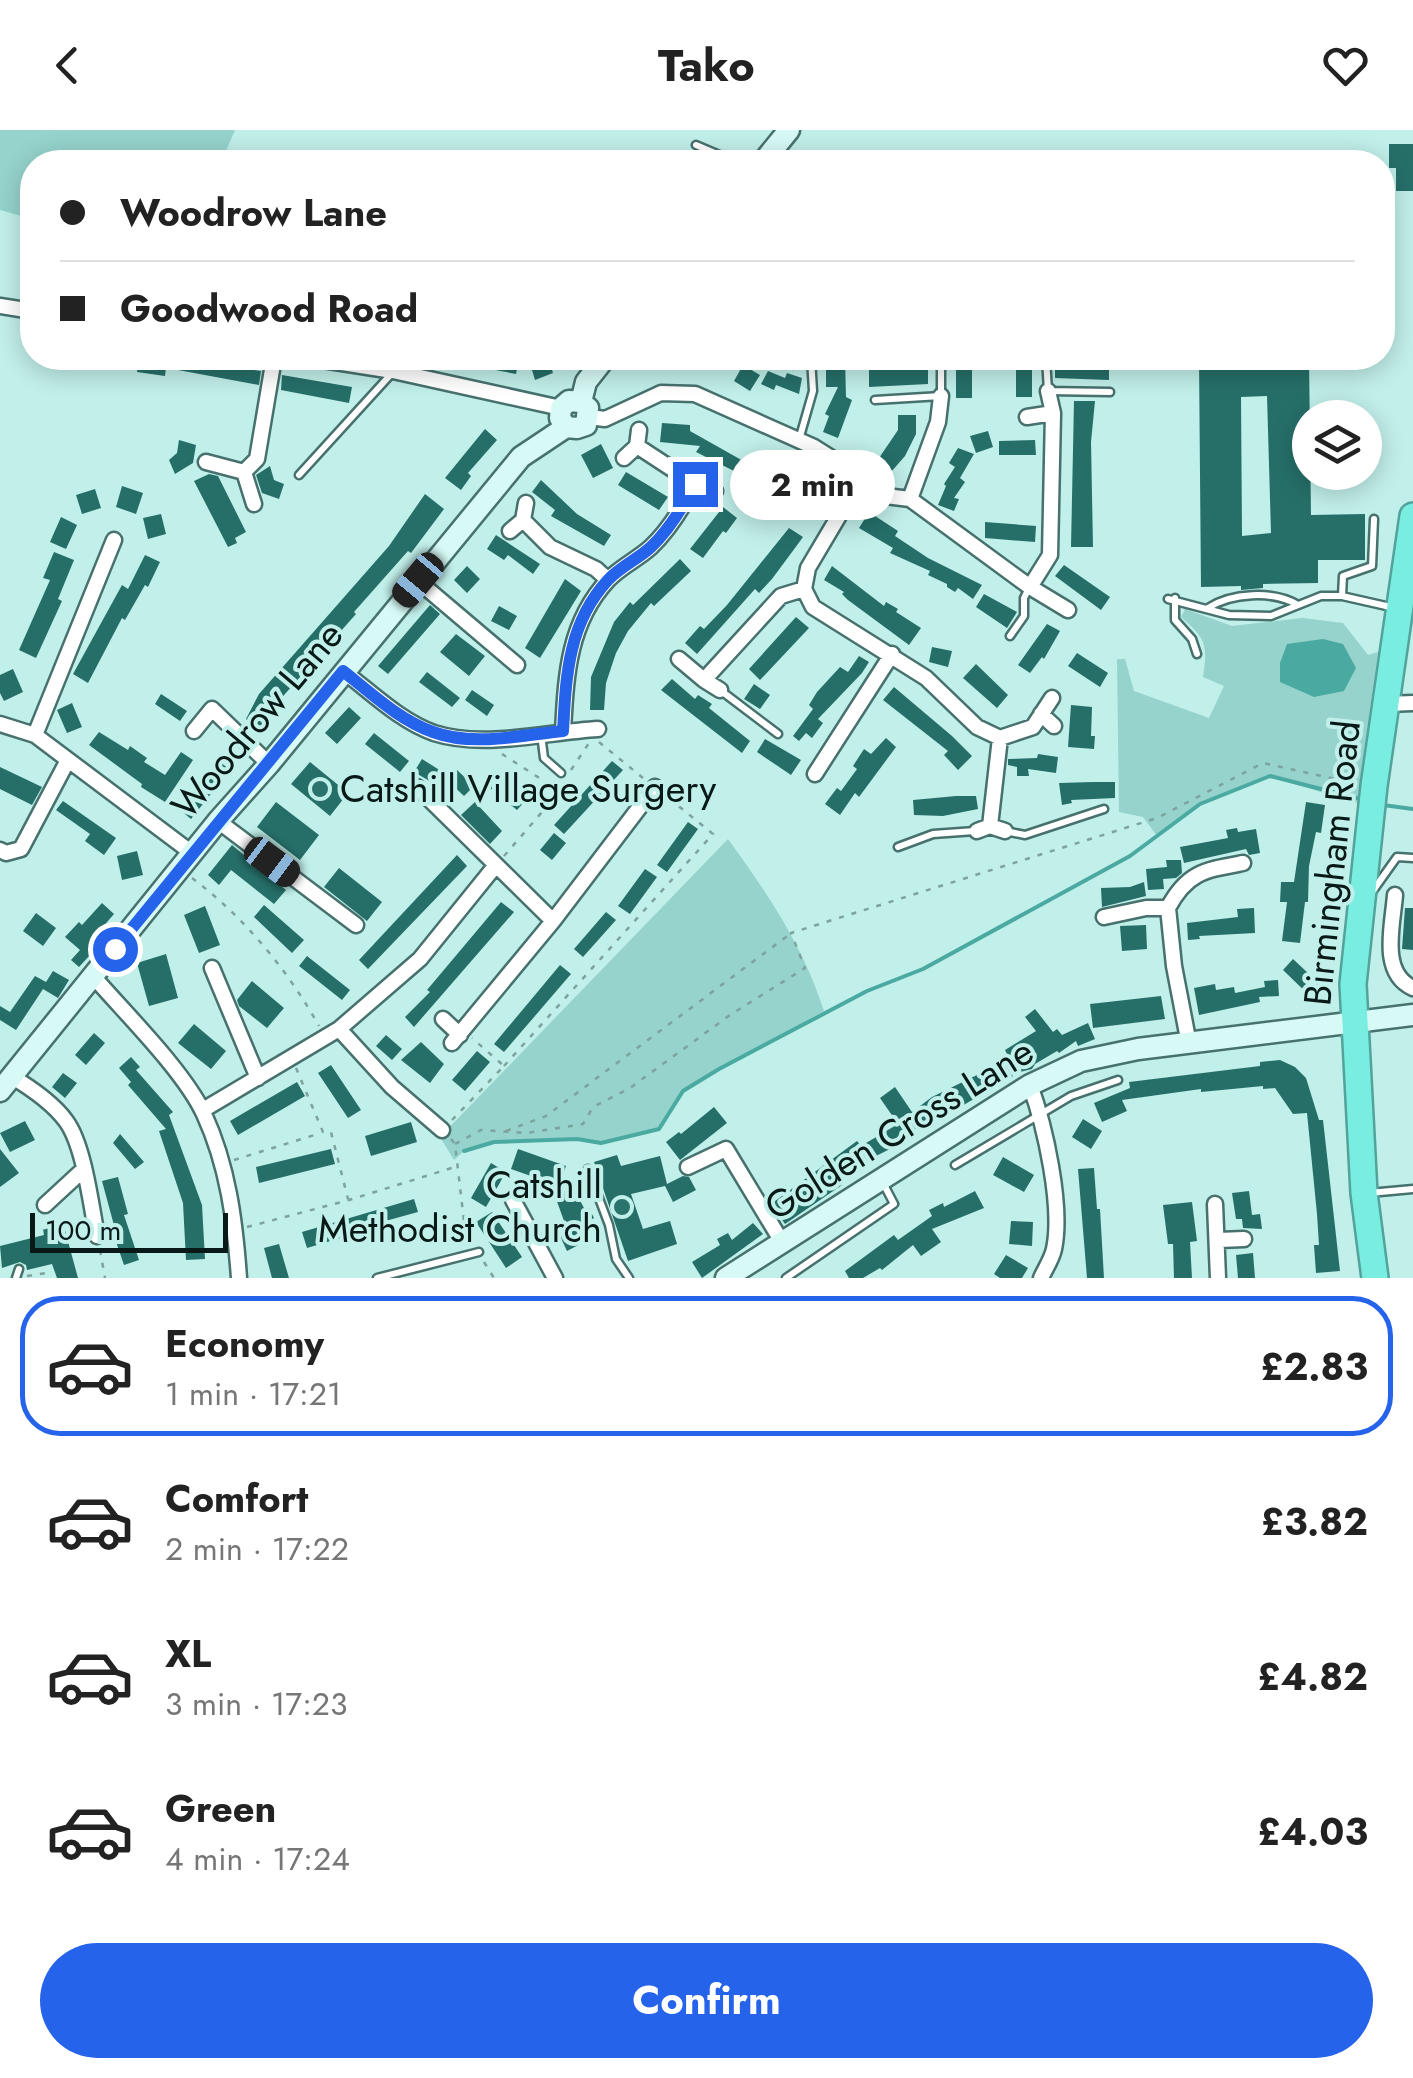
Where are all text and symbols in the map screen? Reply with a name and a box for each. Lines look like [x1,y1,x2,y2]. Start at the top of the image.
text: Tako [658,33,755,98]
icon: back [40,38,95,93]
icon: heart [1318,38,1373,93]
text: Woodrow Lane [120,185,387,240]
text: Goodwood Road [120,281,418,336]
map controls [1292,400,1382,490]
button: layers [1292,400,1382,490]
callout: 2 min [730,449,895,519]
route end [673,462,718,507]
text: 2 min [770,462,855,508]
car [387,547,449,613]
street label: Woodrow Lane [158,609,356,830]
street label: Birmingham Road [1289,718,1374,1008]
place label: Catshill Village Surgery [340,761,716,816]
marker: Catshill Village Surgery [309,778,331,800]
car [239,832,305,892]
route start [93,927,138,972]
street label: Golden Cross Lane [754,1024,1044,1233]
place label: Catshill Methodist Church [318,1157,602,1256]
marker: Catshill Methodist Church [611,1196,633,1218]
scale bar [30,1208,228,1252]
text: 100 m [45,1210,121,1251]
text: Economy [165,1316,324,1371]
icon: car [45,1321,135,1411]
text: £2.83 [1260,1339,1368,1394]
text: 1 min · 17:21 [165,1371,341,1417]
text: Comfort [165,1471,308,1526]
icon: car [45,1476,135,1566]
text: £3.82 [1261,1494,1368,1549]
text: 2 min · 17:22 [165,1526,349,1572]
text: XL [165,1626,211,1681]
icon: car [45,1631,135,1721]
text: £4.82 [1257,1649,1368,1704]
text: 3 min · 17:23 [165,1681,347,1727]
text: Green [165,1781,276,1836]
icon: car [45,1786,135,1876]
text: £4.03 [1257,1804,1368,1859]
text: 4 min · 17:24 [165,1836,350,1882]
button: Confirm [40,1943,1373,2058]

